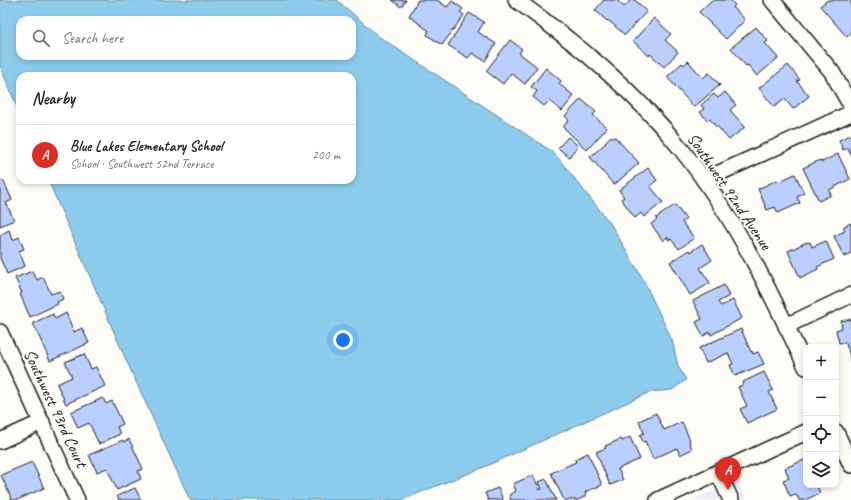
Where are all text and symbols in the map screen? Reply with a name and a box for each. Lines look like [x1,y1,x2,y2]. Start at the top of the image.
search box [16,16,356,60]
icon: search [30,27,52,49]
text: Search here [62,29,123,48]
text: Nearby [32,88,75,109]
street label: Southwest 92nd Avenue [683,129,777,255]
text: Blue Lakes Elementary School [70,137,223,156]
text: A [42,147,48,163]
text: 200 m [312,147,340,163]
text: School · Southwest 52nd Terrace [70,156,213,172]
your location [333,330,353,350]
map controls [803,344,839,488]
button: + [803,344,839,380]
street label: Southwest 93rd Court [19,346,93,473]
button: − [803,380,839,416]
button: locate [803,416,839,452]
button: layers [803,452,839,488]
pin: A [715,457,741,490]

